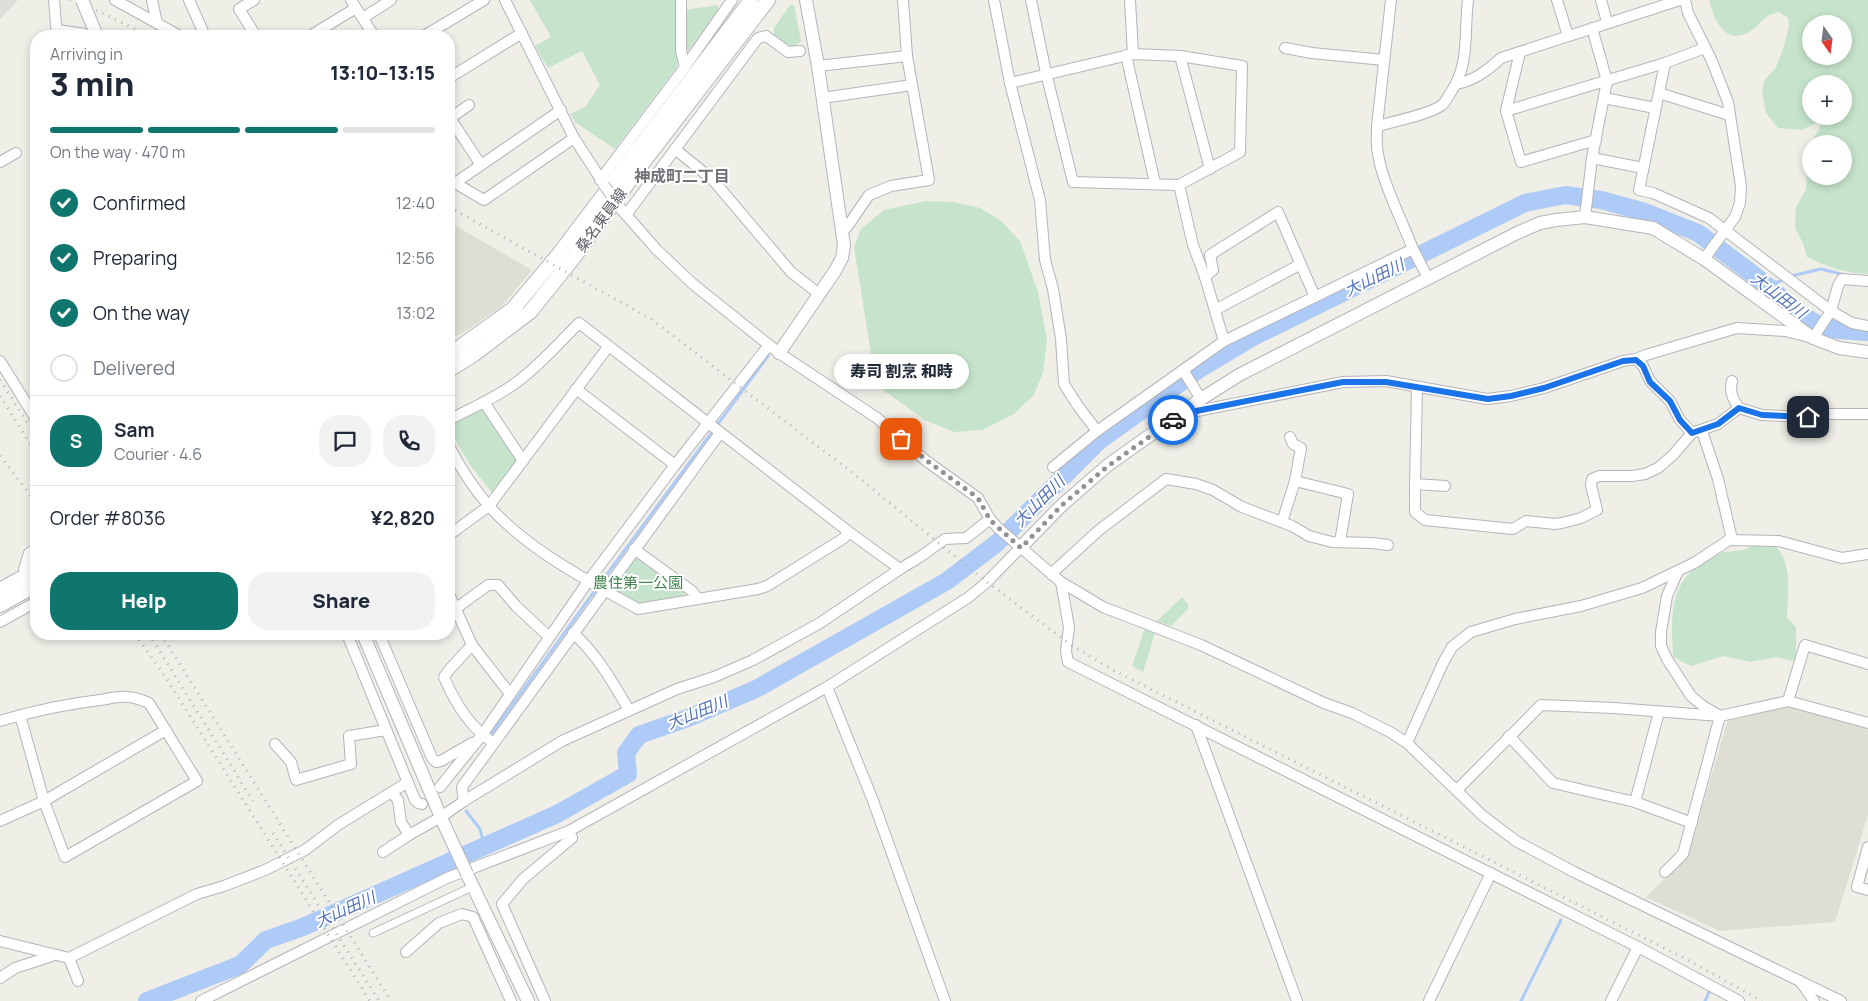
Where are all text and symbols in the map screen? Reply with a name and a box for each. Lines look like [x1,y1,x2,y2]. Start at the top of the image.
north arrow [1802,15,1852,65]
map controls [1802,15,1852,185]
text: Arriving in [50,43,123,65]
text: 13:10–13:15 [330,60,435,86]
text: 3 min [50,62,134,106]
button: + [1802,75,1852,125]
button: − [1802,135,1852,185]
text: On the way · 470 m [50,141,185,163]
district label: 神成町二丁目 [634,165,730,187]
street label: 桑名東員線 [570,183,632,257]
icon: check [50,189,78,217]
text: Confirmed [93,190,186,216]
text: 12:40 [396,192,435,214]
icon: check [50,244,78,272]
text: Preparing [93,245,178,271]
text: 12:56 [396,247,435,269]
water label: 大山田川 [1340,252,1409,301]
water label: 大山田川 [1747,267,1813,324]
icon: check [50,299,78,327]
text: On the way [93,300,190,326]
text: 13:02 [396,302,435,324]
callout: 寿司 割烹 和時 [834,354,968,389]
text: Delivered [93,355,175,381]
text: 寿司 割烹 和時 [850,360,953,382]
courier [1148,395,1198,445]
pin [1787,396,1829,438]
icon: home [1794,403,1822,431]
icon: car [1159,406,1187,434]
button: chat [319,415,371,467]
button: phone [383,415,435,467]
text: Sam [114,417,155,443]
pin [880,418,922,460]
icon: bag [887,425,915,453]
text: S [70,428,82,454]
text: Courier · 4.6 [114,443,202,465]
water label: 大山田川 [1009,469,1071,531]
text: Order #8036 [50,505,166,531]
text: ¥2,820 [371,505,435,531]
button: Help [50,572,238,630]
button: Share [248,572,435,630]
park label: 農住第一公園 [593,572,683,593]
water label: 大山田川 [663,689,733,734]
water label: 大山田川 [311,885,381,932]

